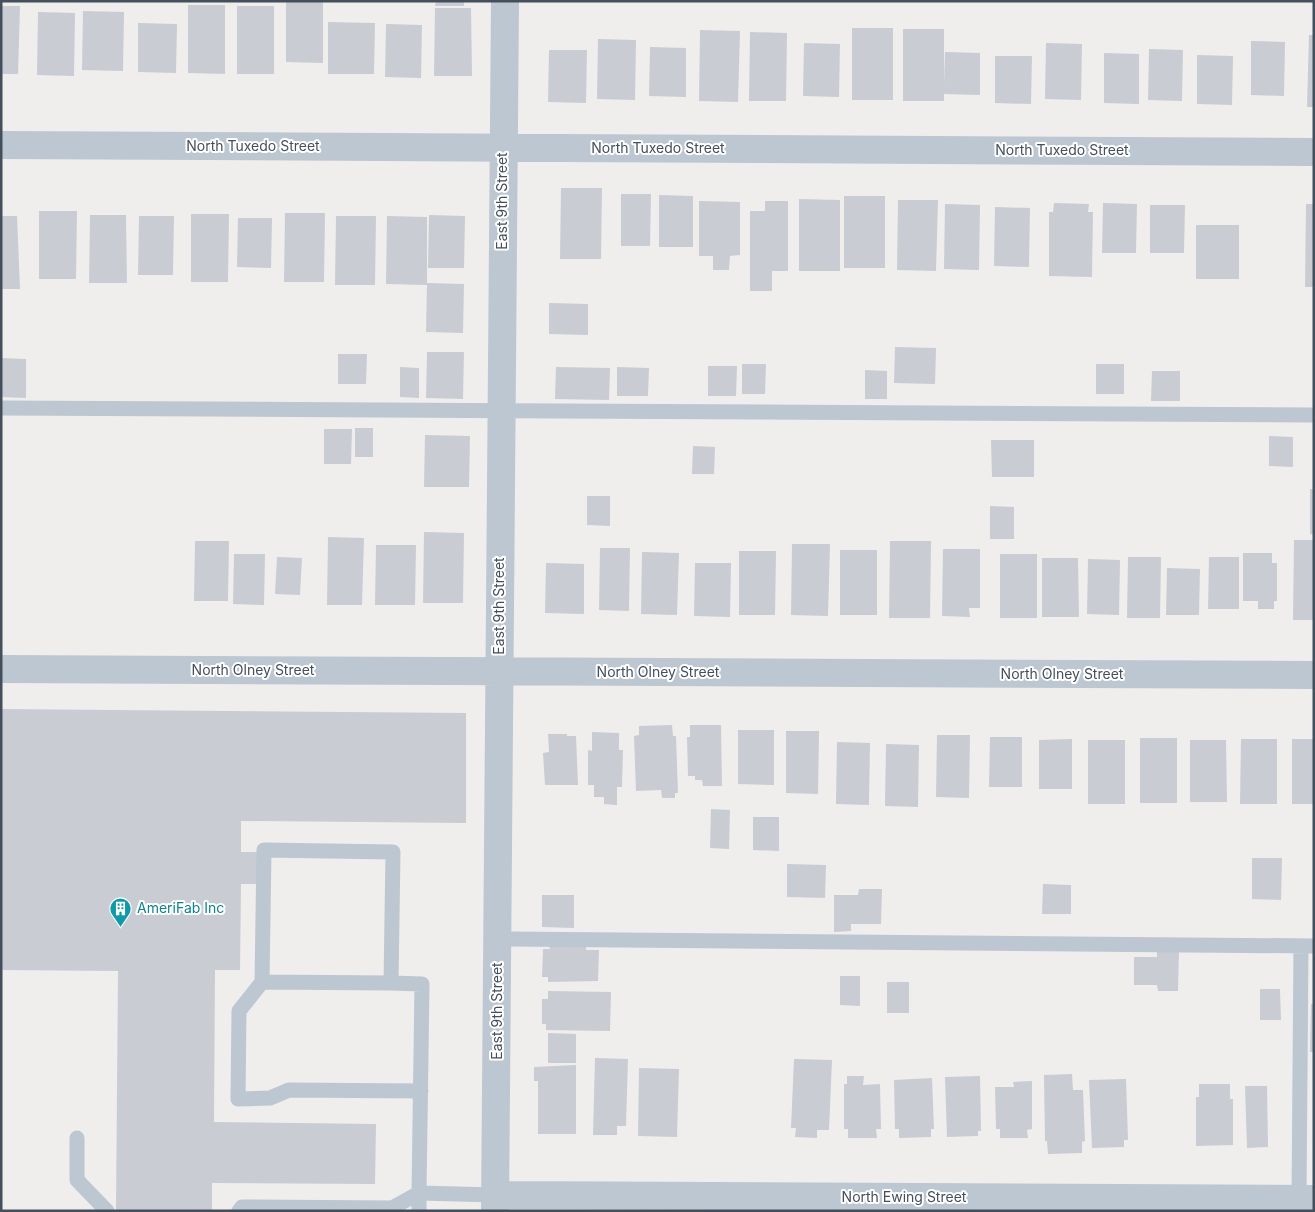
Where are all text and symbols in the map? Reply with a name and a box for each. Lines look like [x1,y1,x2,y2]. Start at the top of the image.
street label: North Tuxedo Street [186,137,320,154]
street label: North Tuxedo Street [591,139,725,156]
street label: North Tuxedo Street [995,141,1129,158]
street label: East 9th Street [493,152,510,250]
street label: East 9th Street [490,557,507,655]
street label: North Olney Street [192,661,315,678]
street label: North Olney Street [597,663,720,680]
street label: North Olney Street [1001,665,1124,682]
building icon: AmeriFab Inc [109,896,133,927]
place label: AmeriFab Inc [137,899,224,916]
street label: East 9th Street [488,962,505,1060]
street label: North Ewing Street [842,1188,967,1205]

